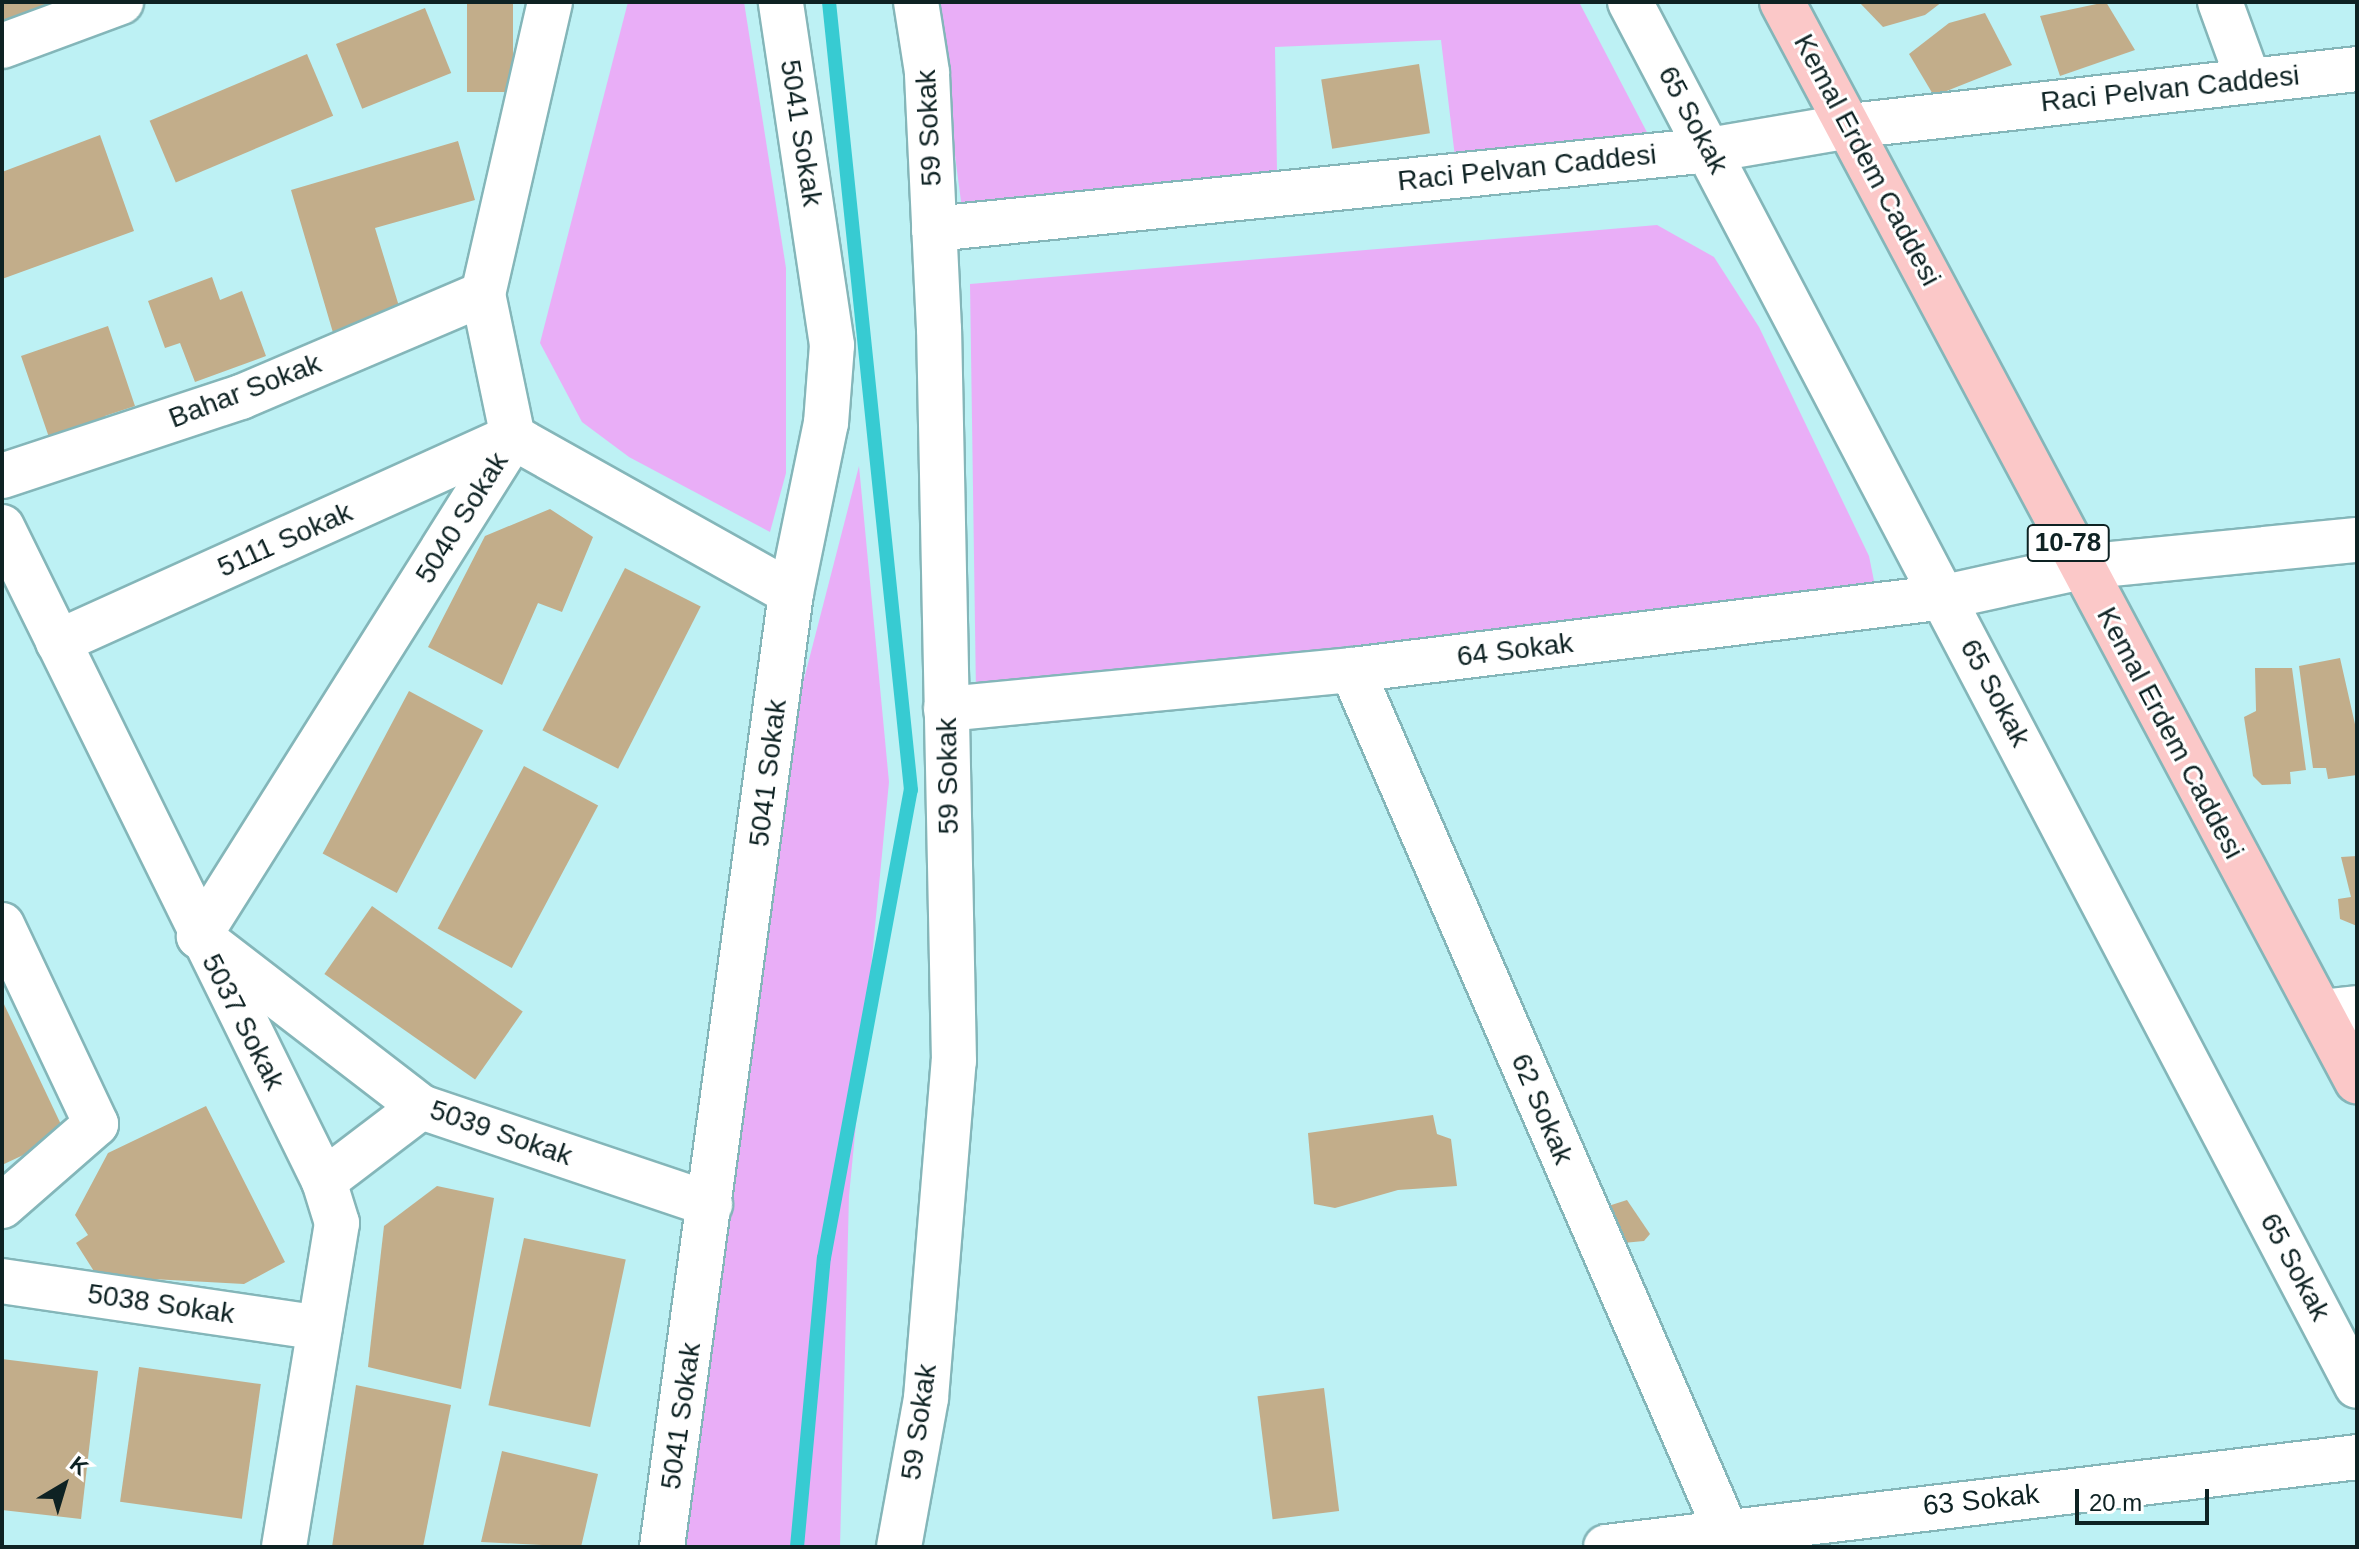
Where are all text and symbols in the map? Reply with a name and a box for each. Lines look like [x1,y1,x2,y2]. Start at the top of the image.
street label: Kemal Erdem Caddesi [1786,28,1948,292]
street label: 5041 Sokak [773,57,829,209]
street label: Raci Pelvan Caddesi [2039,59,2301,119]
street label: 65 Sokak [1651,61,1735,179]
street label: 59 Sokak [909,69,949,187]
street label: Raci Pelvan Caddesi [1396,138,1658,198]
street label: Bahar Sokak [164,347,326,435]
street label: 5040 Sokak [409,446,515,590]
street label: 5111 Sokak [213,495,357,585]
road number: 10-78 [2026,521,2110,565]
street label: Kemal Erdem Caddesi [2089,601,2251,865]
street label: 64 Sokak [1455,626,1575,674]
street label: 65 Sokak [1953,634,2037,752]
street label: 5041 Sokak [742,698,794,848]
street label: 59 Sokak [930,717,966,835]
street label: 5037 Sokak [194,948,292,1096]
street label: 62 Sokak [1504,1049,1580,1169]
street label: 5039 Sokak [426,1093,576,1173]
street label: 65 Sokak [2253,1208,2337,1326]
street label: 5038 Sokak [85,1277,237,1331]
street label: 5041 Sokak [654,1340,708,1492]
street label: 59 Sokak [894,1362,944,1482]
north arrow [24,1445,104,1525]
text: K [65,1451,93,1480]
scale bar [2079,1473,2213,1523]
street label: 63 Sokak [1921,1477,2041,1523]
text: 20 m [2089,1489,2142,1516]

